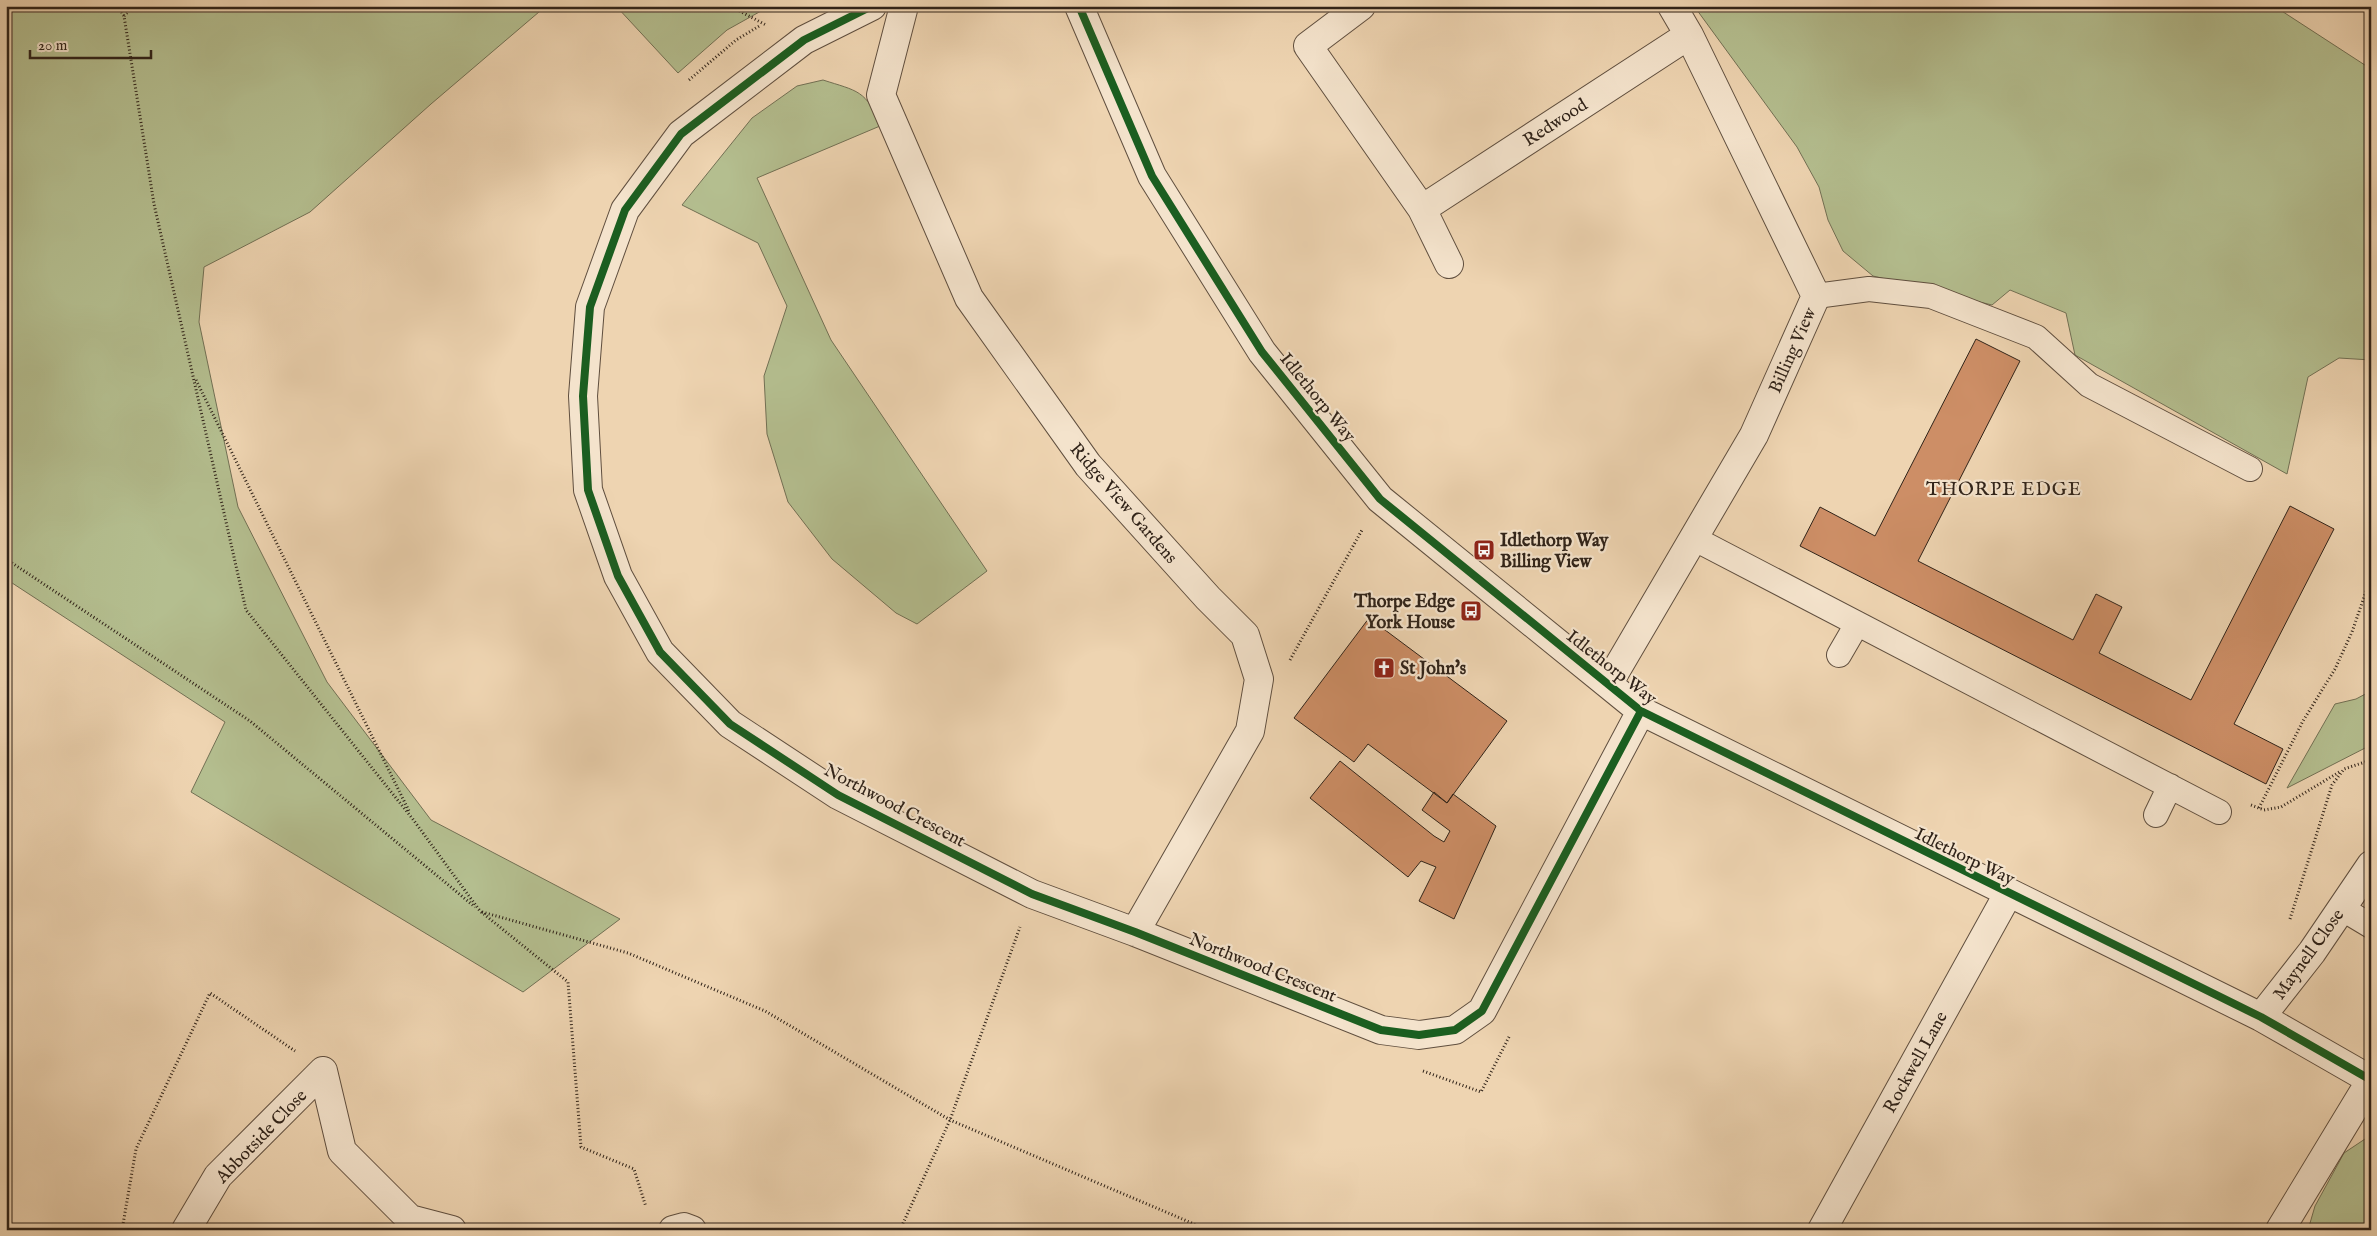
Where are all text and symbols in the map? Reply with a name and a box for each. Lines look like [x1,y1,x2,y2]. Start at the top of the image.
scale bar [30,28,151,60]
text: 20 m [38,36,68,55]
street label: Redwood [1519,94,1593,153]
street label: Billing View [1764,303,1823,397]
street label: Idlethorp Way [1274,349,1360,447]
street label: Ridge View Gardens [1064,439,1182,569]
district label: THORPE EDGE [1926,478,2082,502]
place label: Idlethorp Way Billing View [1500,530,1610,574]
bus stop icon: Idlethorp Way Billing View [1472,538,1496,562]
place label: Thorpe Edge York House [1353,591,1456,635]
bus stop icon: Thorpe Edge York House [1459,599,1483,623]
street label: Idlethorp Way [1561,626,1661,711]
church icon: St John's [1372,656,1396,680]
place label: St John's [1400,658,1467,681]
street label: Northwood Crescent [820,759,969,853]
street label: Idlethorp Way [1911,823,2018,892]
street label: Maynell Close [2268,905,2350,1005]
street label: Northwood Crescent [1185,928,1340,1008]
street label: Rockwell Lane [1879,1008,1954,1118]
street label: Abbotside Close [211,1085,313,1190]

